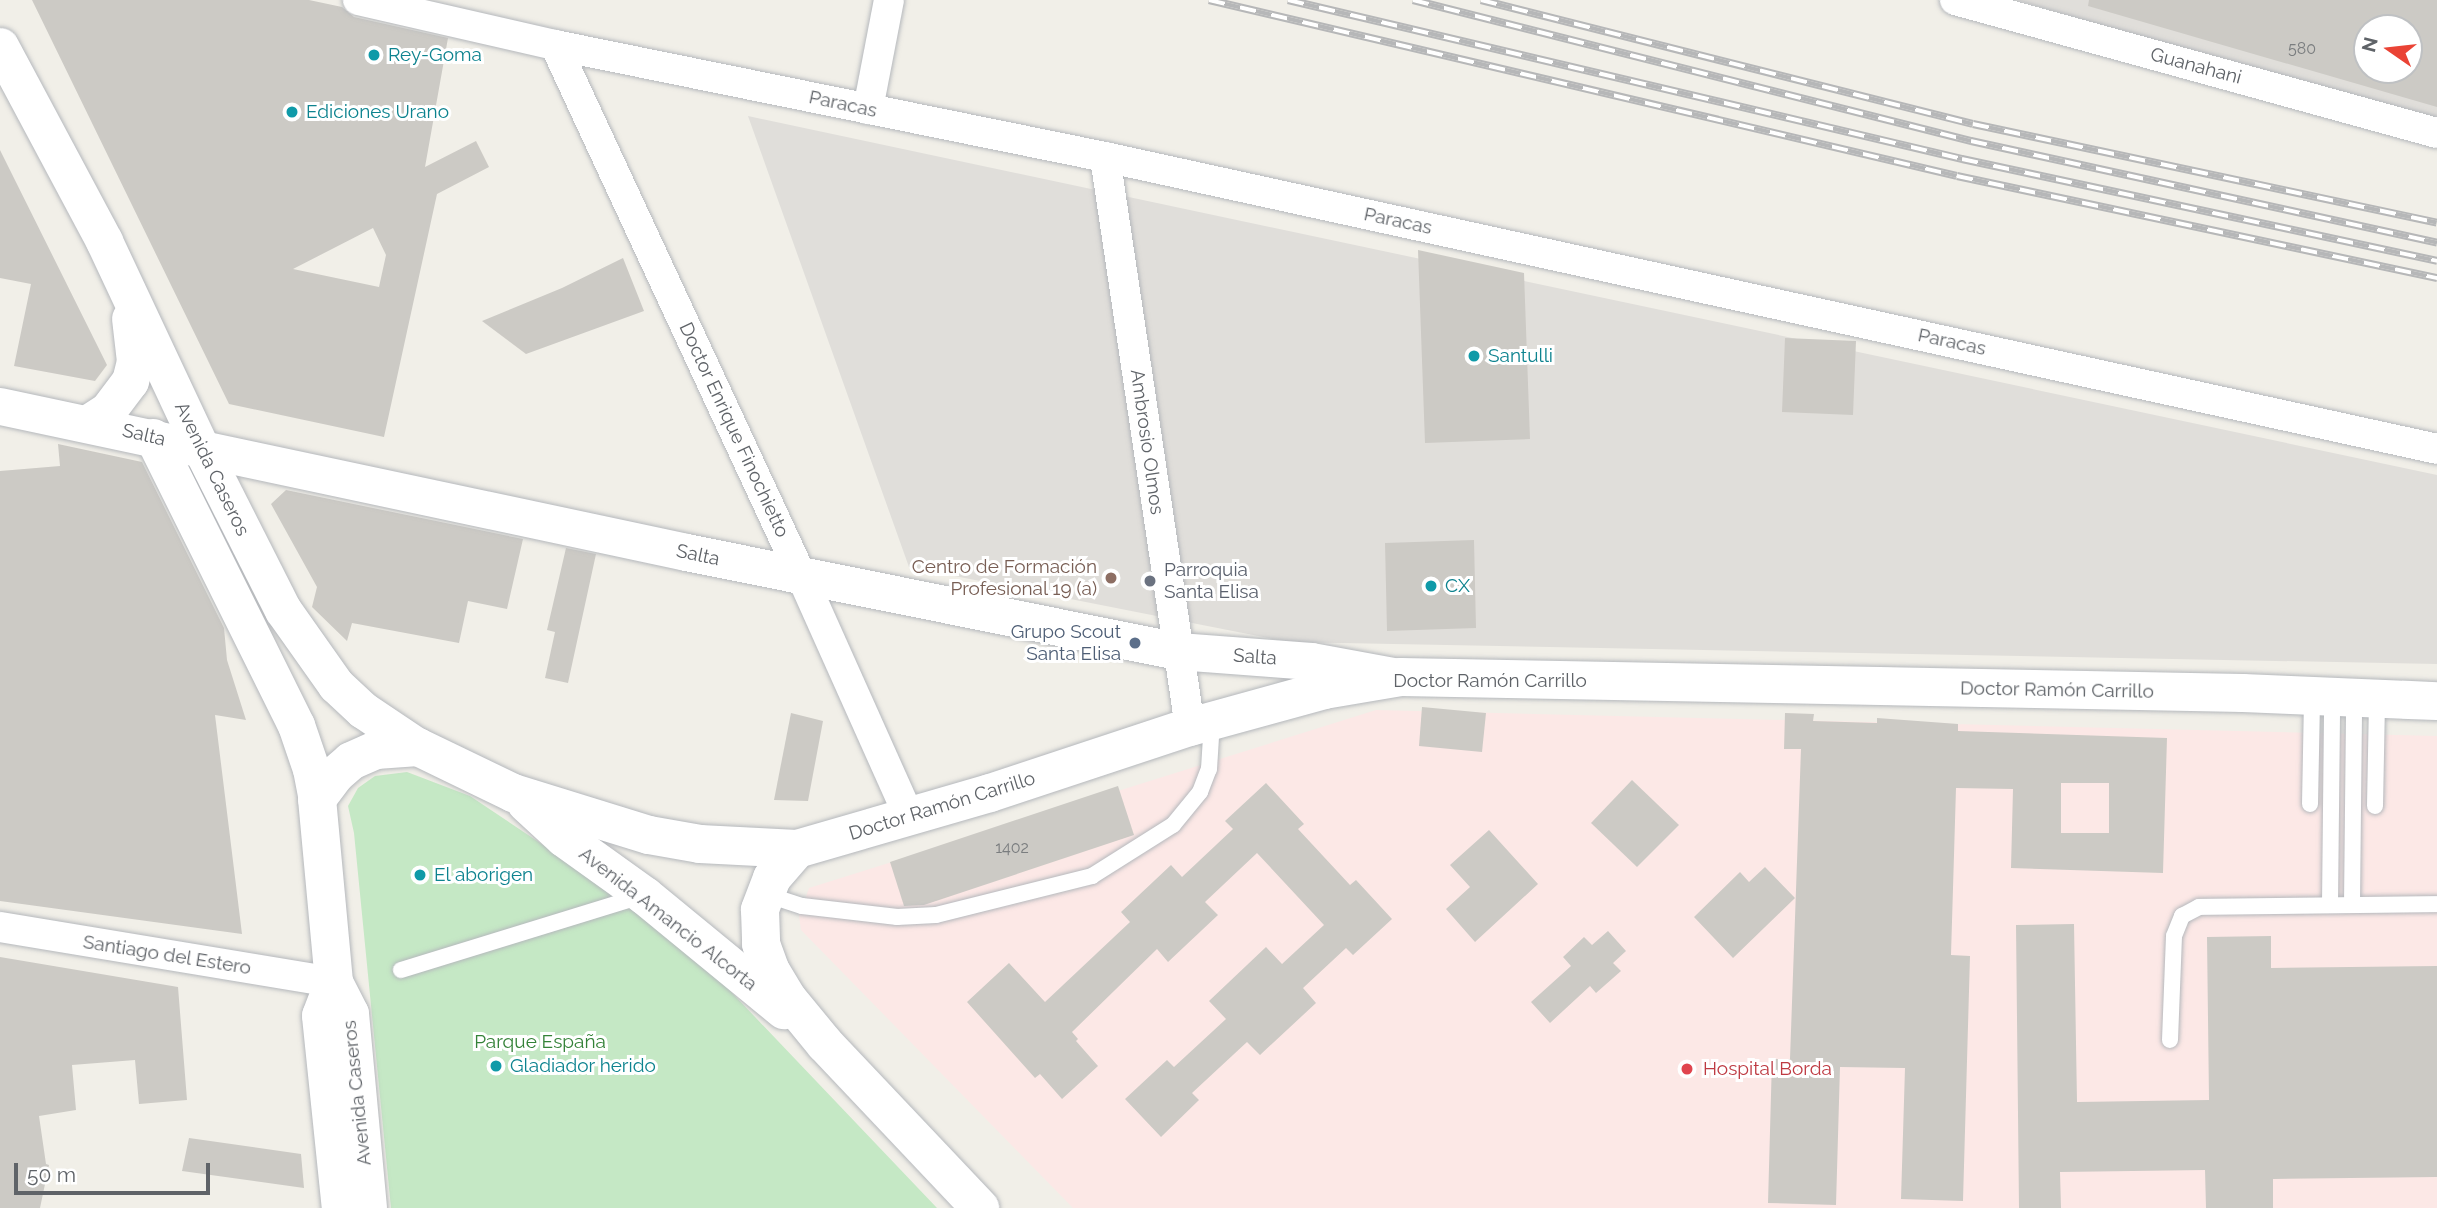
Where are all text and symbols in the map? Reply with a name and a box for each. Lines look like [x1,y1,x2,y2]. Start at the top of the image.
north arrow [2353,14,2423,84]
text: N [2357,35,2382,54]
house number: 580 [2288,39,2316,59]
street label: Guanahani [2148,43,2244,89]
place label: Rey-Goma [388,44,482,66]
marker: Rey-Goma [366,47,382,63]
street label: Paracas [807,86,879,122]
place label: Ediciones Urano [306,101,449,123]
marker: Ediciones Urano [284,104,300,120]
street label: Paracas [1362,203,1434,239]
street label: Doctor Enrique Finochietto [674,319,794,541]
street label: Paracas [1916,324,1988,360]
place label: Santulli [1488,345,1553,367]
marker: Santulli [1466,348,1482,364]
street label: Ambrosio Olmos [1126,368,1168,516]
street label: Avenida Caseros [170,398,254,540]
street label: Salta [120,419,168,451]
street label: Salta [674,539,722,571]
place label: Centro de Formación Profesional 19 (a) [912,556,1097,600]
place label: Parroquia Santa Elisa [1164,559,1259,603]
marker: Centro de Formación Profesional 19 (a) [1103,570,1119,586]
marker: Parroquia Santa Elisa [1142,573,1158,589]
place label: CX [1445,575,1470,597]
marker: CX [1423,578,1439,594]
place label: Grupo Scout Santa Elisa [1011,621,1121,665]
marker: Grupo Scout Santa Elisa [1127,635,1143,651]
street label: Salta [1232,644,1278,670]
street label: Doctor Ramón Carrillo [1393,670,1587,692]
street label: Doctor Ramón Carrillo [1960,677,2154,703]
street label: Doctor Ramón Carrillo [846,767,1038,845]
house number: 1402 [995,838,1029,858]
street label: Avenida Amancio Alcorta [574,842,762,996]
place label: El aborigen [434,864,534,886]
marker: El aborigen [412,867,428,883]
street label: Santiago del Estero [81,930,253,980]
street label: Avenida Caseros [338,1019,376,1167]
park label: Parque España [474,1031,606,1053]
place label: Gladiador herido [510,1055,656,1077]
marker: Gladiador herido [488,1058,504,1074]
place label: Hospital Borda [1703,1058,1832,1080]
marker: Hospital Borda [1677,1059,1697,1079]
scale bar [18,1148,214,1192]
text: 50 m [27,1162,76,1187]

